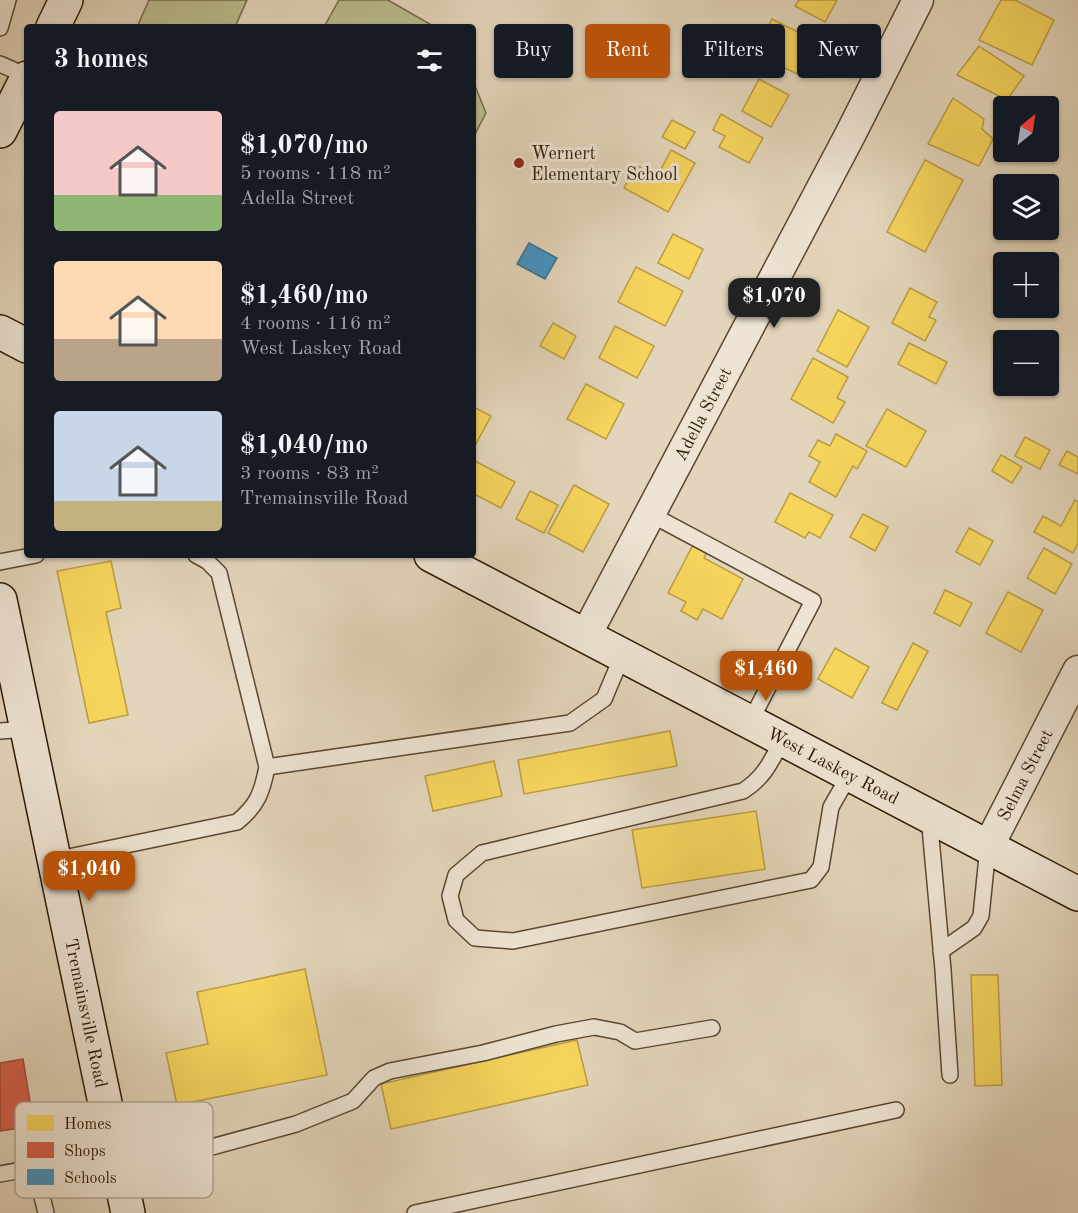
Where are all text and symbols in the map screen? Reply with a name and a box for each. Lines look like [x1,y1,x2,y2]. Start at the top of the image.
chip: Buy [494,24,573,78]
chip: Rent [585,24,670,78]
chip: Filters [682,24,785,78]
chip: New [797,24,881,78]
icon: filters [413,44,446,77]
text: 3 homes [54,47,148,73]
north arrow [993,96,1059,162]
map controls [993,96,1059,396]
text: $1,070/mo [240,133,368,159]
icon: home [102,135,174,207]
place label: Wernert Elementary School [531,145,678,184]
marker: Wernert Elementary School [512,156,526,170]
text: 5 rooms · 118 m² [240,164,390,184]
button: layers [993,174,1059,240]
text: Adella Street [240,189,354,209]
button: + [993,252,1059,318]
pin: $1,070 [725,278,823,329]
text: $1,460/mo [240,283,368,309]
icon: home [102,285,174,357]
text: $1,070 [742,287,806,307]
text: 4 rooms · 116 m² [240,314,390,334]
button: − [993,330,1059,396]
text: West Laskey Road [240,339,402,359]
street label: Adella Street [672,365,736,464]
text: $1,040/mo [240,433,368,459]
icon: home [102,435,174,507]
text: 3 rooms · 83 m² [240,464,379,484]
text: Tremainsville Road [240,489,408,509]
pin: $1,460 [717,651,815,702]
text: $1,460 [734,660,798,680]
street label: West Laskey Road [764,725,902,808]
street label: Selma Street [995,727,1057,824]
pin: $1,040 [40,851,138,902]
text: $1,040 [57,860,121,880]
street label: Tremainsville Road [61,937,110,1089]
legend [15,1102,213,1198]
text: Homes [64,1117,112,1133]
text: Shops [64,1144,106,1160]
text: Schools [64,1171,117,1187]

